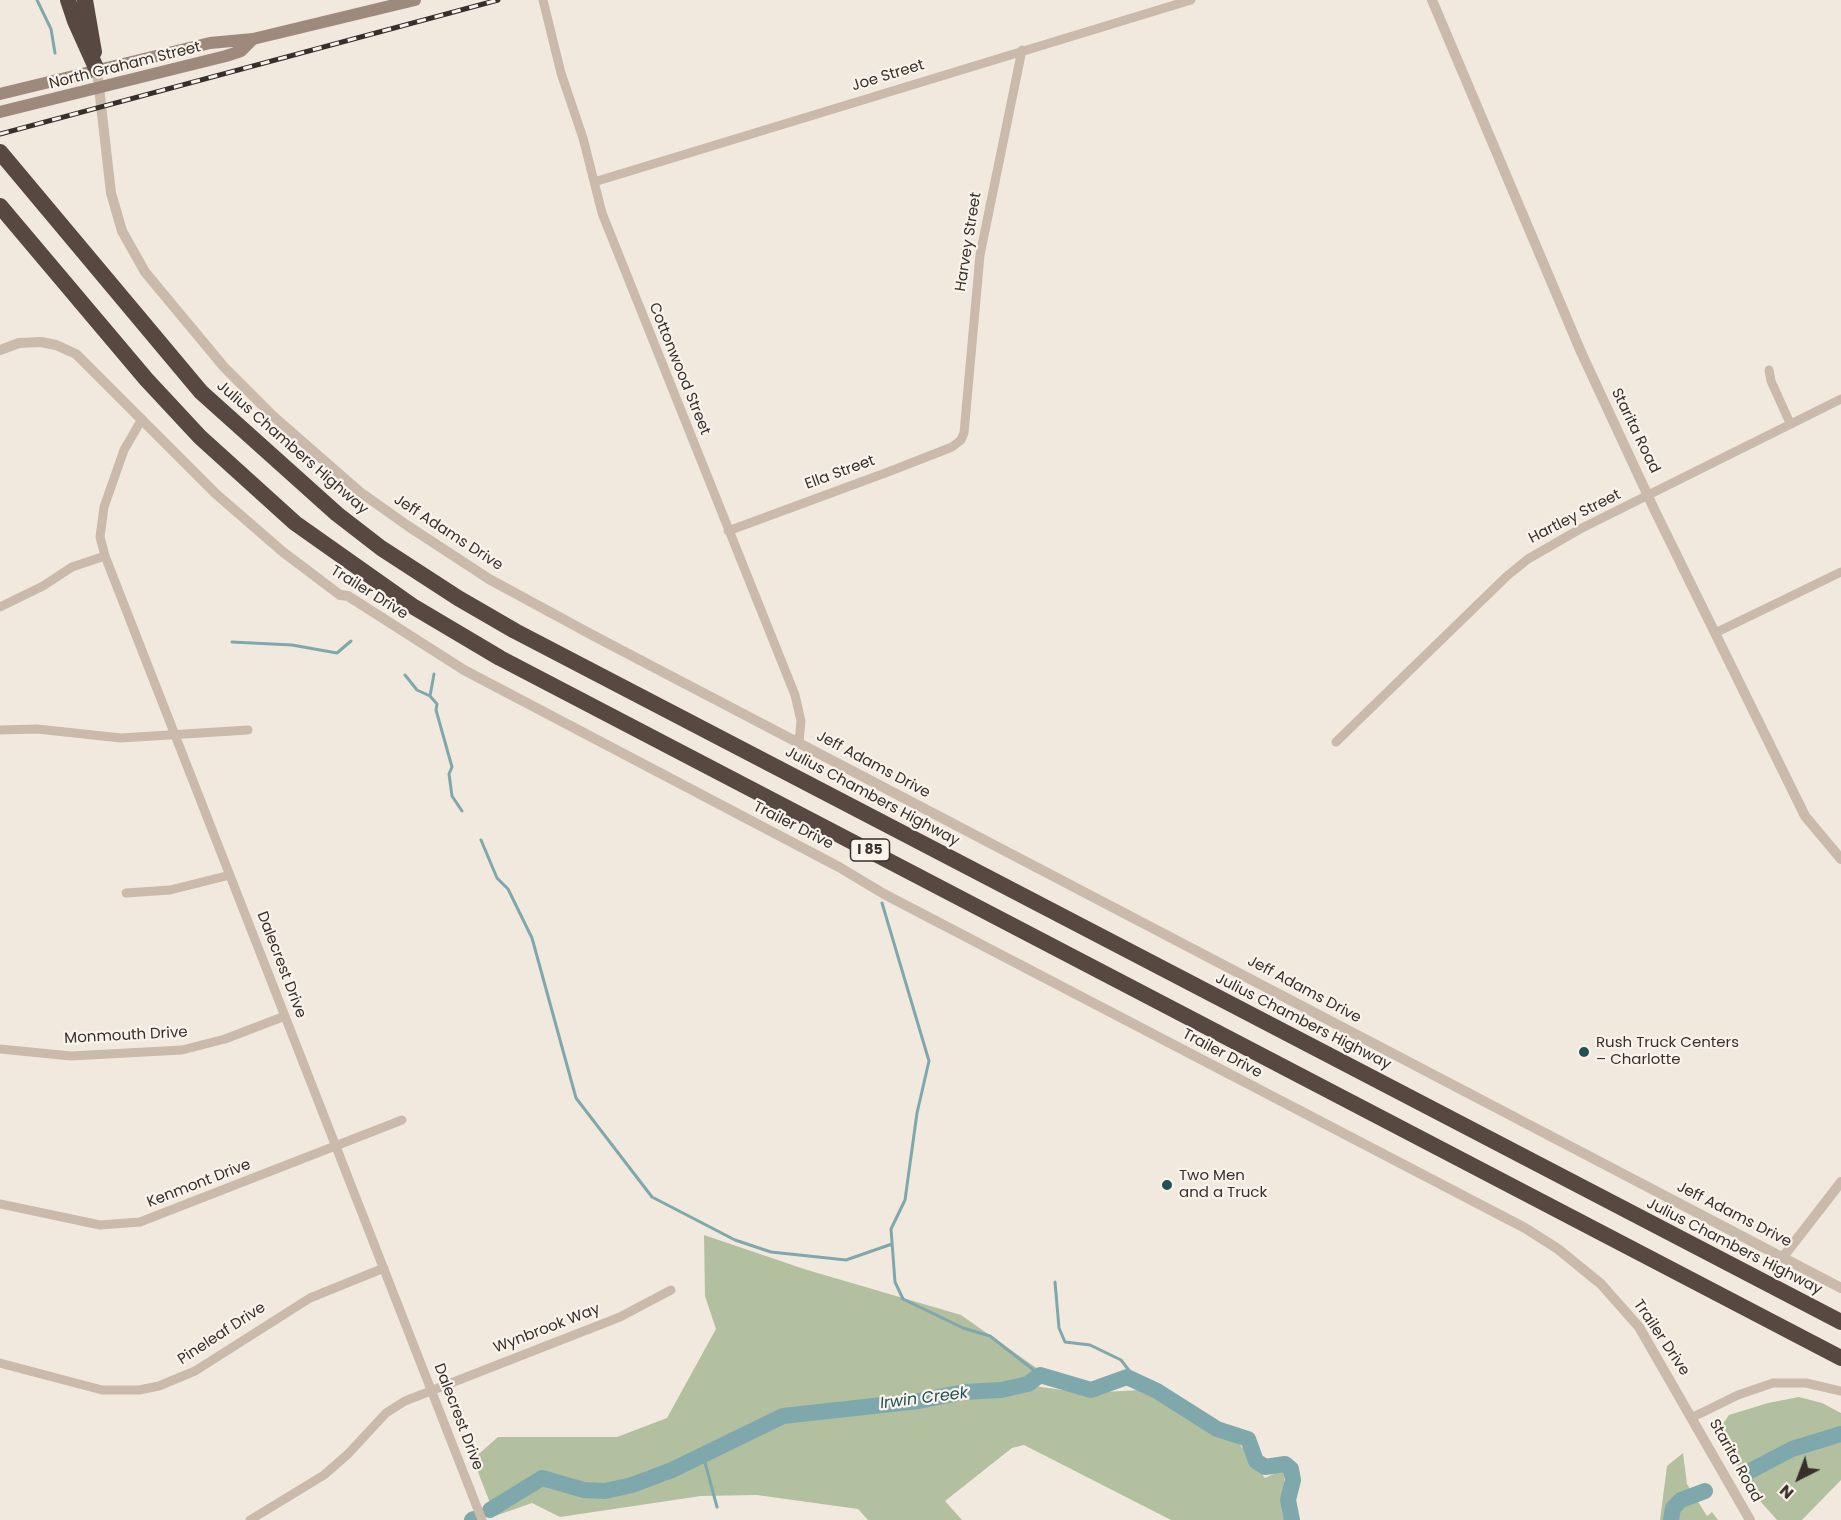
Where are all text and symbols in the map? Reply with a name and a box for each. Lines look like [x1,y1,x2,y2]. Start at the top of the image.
street label: North Graham Street [47,38,203,94]
street label: Joe Street [850,56,926,96]
street label: Harvey Street [952,191,986,293]
street label: Cottonwood Street [644,300,714,438]
street label: Julius Chambers Highway [213,377,371,519]
street label: Starita Road [1607,386,1663,476]
street label: Ella Street [803,452,877,494]
street label: Hartley Street [1526,486,1624,548]
street label: Jeff Adams Drive [390,491,506,575]
street label: Trailer Drive [327,562,411,624]
street label: Jeff Adams Drive [813,727,933,803]
street label: Julius Chambers Highway [782,743,962,851]
street label: Trailer Drive [750,798,836,854]
road number: I 85 [850,839,890,861]
street label: Dalecrest Drive [252,909,310,1021]
street label: Jeff Adams Drive [1244,952,1364,1028]
street label: Julius Chambers Highway [1212,970,1394,1074]
street label: Monmouth Drive [64,1024,188,1048]
street label: Trailer Drive [1179,1025,1265,1083]
place label: Rush Truck Centers – Charlotte [1596,1034,1739,1069]
marker: Rush Truck Centers – Charlotte [1577,1045,1591,1059]
street label: Kenmont Drive [145,1156,253,1212]
place label: Two Men and a Truck [1179,1167,1267,1202]
marker: Two Men and a Truck [1160,1178,1174,1192]
street label: Jeff Adams Drive [1674,1178,1794,1252]
street label: Julius Chambers Highway [1643,1195,1825,1299]
street label: Trailer Drive [1629,1297,1693,1379]
street label: Pineleaf Drive [175,1299,269,1369]
street label: Wynbrook Way [491,1300,603,1358]
street label: Dalecrest Drive [429,1361,487,1473]
water label: Irwin Creek [879,1384,969,1414]
street label: Starita Road [1705,1416,1765,1506]
north arrow [1769,1448,1829,1508]
text: N [1774,1479,1799,1504]

